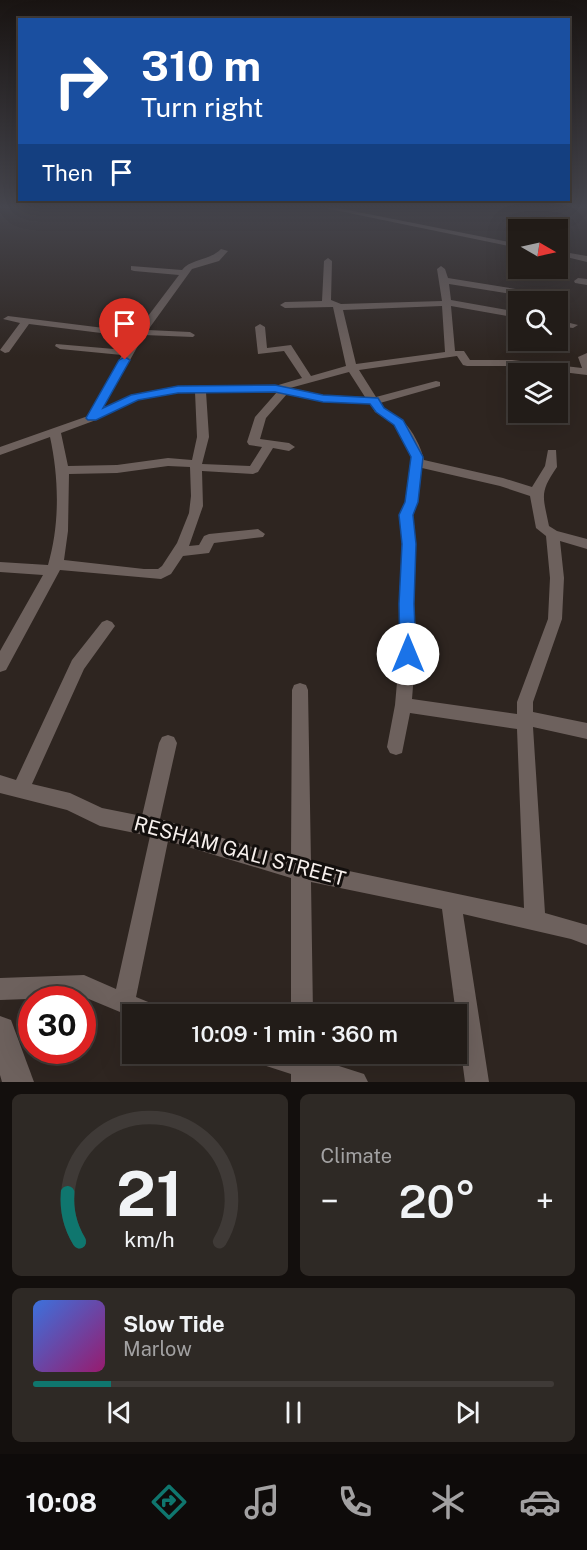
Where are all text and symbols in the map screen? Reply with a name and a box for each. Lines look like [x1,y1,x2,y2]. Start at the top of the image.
text: 310 m [141,41,261,90]
icon: right [42,42,120,120]
text: Turn right [141,91,264,123]
icon: arrive [105,156,138,189]
text: Then [42,160,93,186]
north arrow [508,219,568,279]
map controls [508,219,568,423]
button: search [508,291,568,351]
pin [99,298,150,360]
icon: arrive [108,307,141,340]
button: layers [508,363,568,423]
position arrow [376,622,440,686]
street label: RESHAM GALI STREET [132,811,349,891]
speed limit sign: 30 [18,986,96,1064]
text: 10:09 · 1 min · 360 m [191,1021,398,1047]
text: Climate [321,1144,392,1168]
text: 21 [117,1157,183,1230]
text: 20° [399,1175,476,1228]
text: − [321,1182,339,1220]
text: + [536,1182,554,1220]
text: km/h [125,1227,175,1252]
text: Slow Tide [123,1311,225,1337]
text: Marlow [123,1337,192,1361]
icon: previous [103,1396,136,1429]
icon: pause [277,1396,310,1429]
icon: next [451,1396,484,1429]
icon: directions [148,1481,190,1523]
icon: music [241,1481,283,1523]
icon: phone [334,1481,376,1523]
icon: climate [427,1481,469,1523]
icon: car [519,1481,561,1523]
text: 10:08 [25,1486,97,1518]

